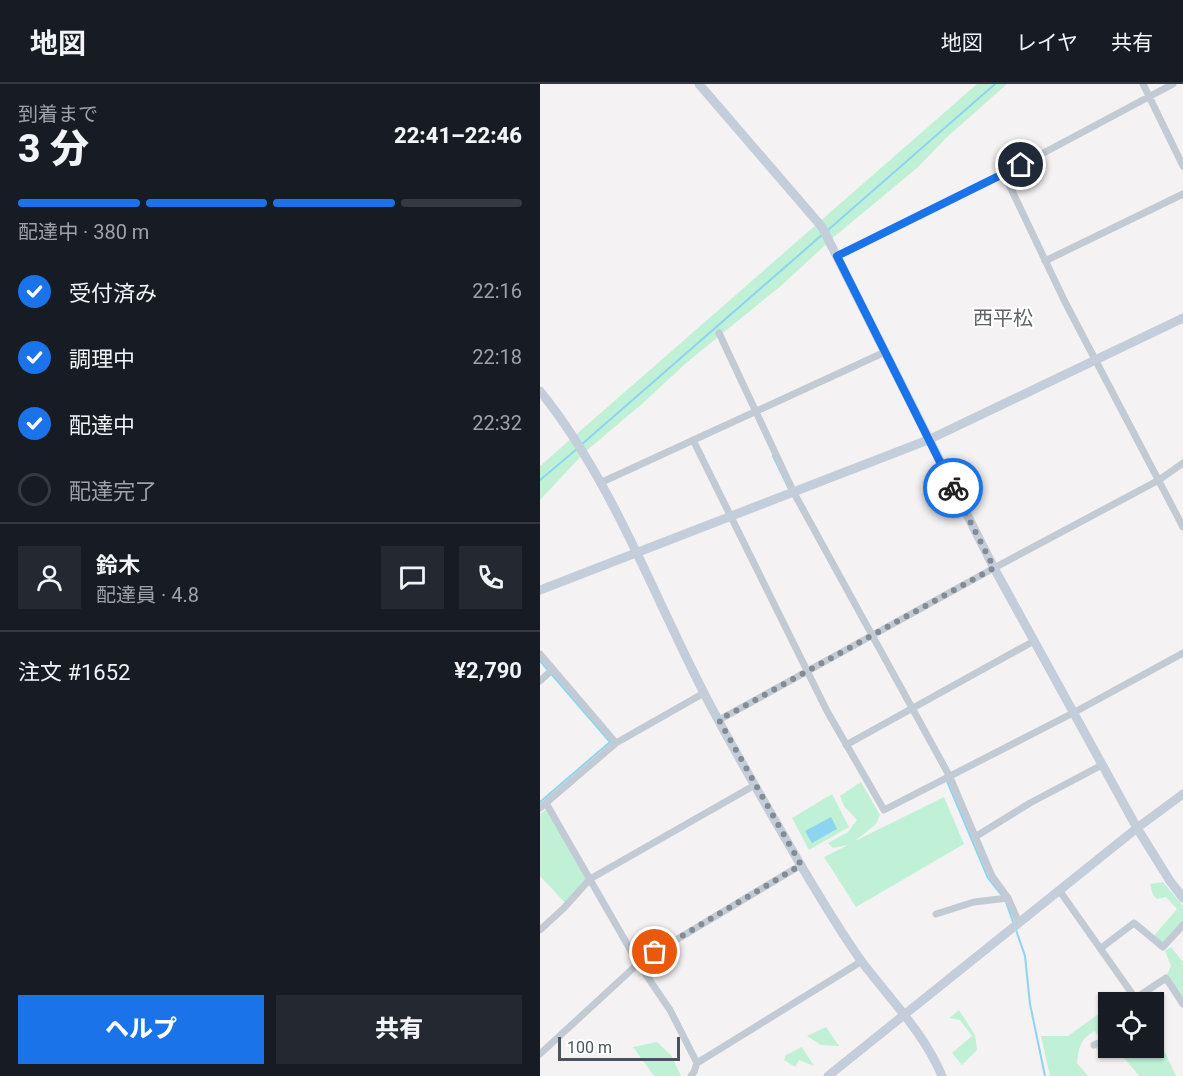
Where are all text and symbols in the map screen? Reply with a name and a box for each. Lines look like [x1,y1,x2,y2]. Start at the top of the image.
text: 地図 [30,27,86,60]
text: 地図 [941,31,983,55]
text: レイヤ [1016,31,1078,55]
text: 共有 [1111,31,1153,55]
text: 到着まで [18,102,98,126]
text: 22:41–22:46 [394,123,522,148]
text: 3 分 [18,126,89,172]
pin [995,139,1046,190]
icon: home [1004,148,1037,181]
text: 配達中 · 380 m [18,220,149,244]
icon: check [18,275,51,308]
text: 22:16 [472,279,522,303]
text: 受付済み [69,281,157,306]
district label: 西平松 [973,306,1033,330]
icon: check [18,341,51,374]
text: 22:18 [472,345,522,369]
text: 調理中 [69,347,135,372]
icon: check [18,407,51,440]
text: 22:32 [472,411,522,435]
text: 配達中 [69,413,135,438]
courier [923,458,983,518]
icon: bike [937,472,970,505]
text: 配達完了 [69,479,157,504]
button: person [18,546,81,609]
button: chat [381,546,444,609]
button: phone [459,546,522,609]
text: 鈴木 [96,553,140,578]
text: 配達員 · 4.8 [96,583,199,607]
text: ¥2,790 [454,658,522,683]
text: 注文 #1652 [18,660,130,685]
pin [629,926,680,977]
icon: bag [638,935,671,968]
map controls [1098,992,1164,1058]
button: locate [1098,992,1164,1058]
button: ヘルプ [18,995,264,1064]
button: 共有 [276,995,522,1064]
scale bar [558,1034,680,1062]
text: 100 m [567,1038,612,1057]

